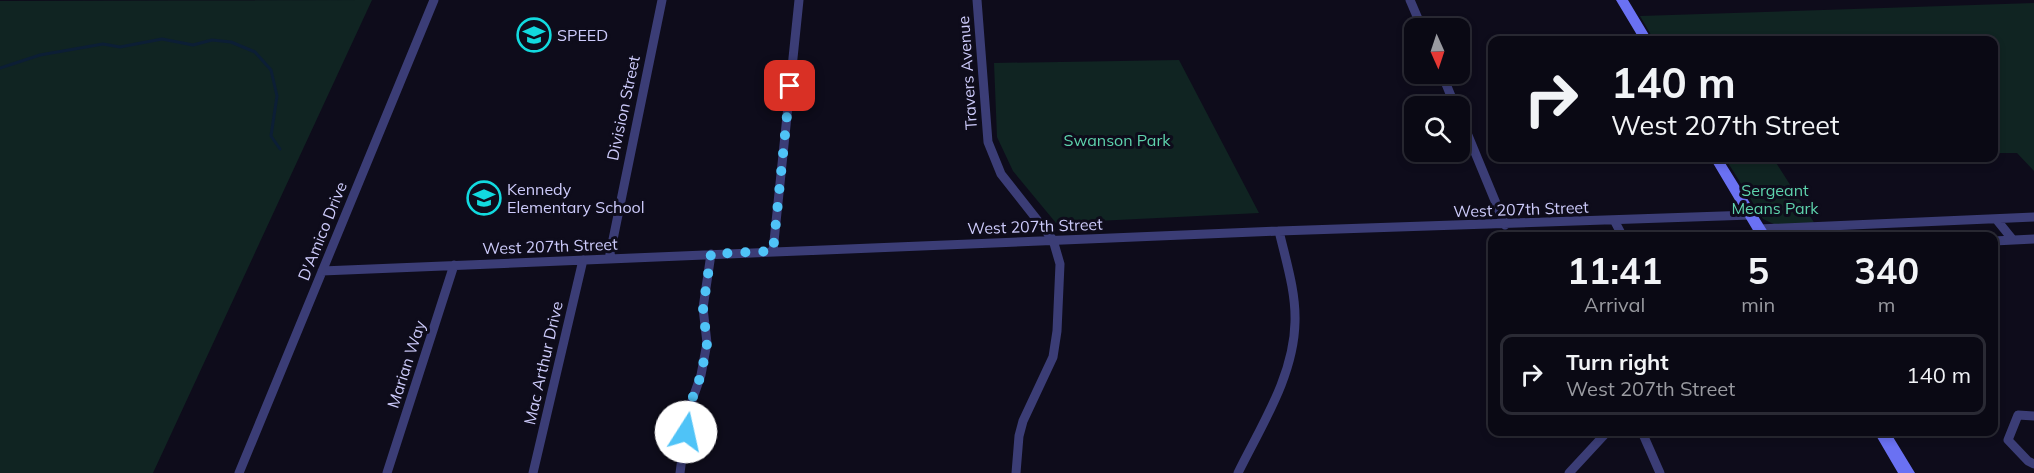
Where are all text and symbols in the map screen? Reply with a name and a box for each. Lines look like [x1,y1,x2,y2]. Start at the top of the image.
street label: Travers Avenue [953,15,981,131]
school or university icon: SPEED [516,17,552,53]
north arrow [1404,18,1470,84]
map controls [1404,18,1470,162]
place label: SPEED [557,25,608,45]
street label: Division Street [602,53,644,162]
text: 140 m [1611,56,1736,109]
pin [764,60,815,111]
icon: right [1512,60,1590,138]
icon: arrive [773,69,806,102]
button: search [1404,96,1470,162]
text: West 207th Street [1611,108,1839,142]
park label: Swanson Park [1064,130,1171,150]
street label: D'Amico Drive [293,179,351,283]
place label: Kennedy Elementary School [507,179,645,217]
school or university icon: Kennedy Elementary School [466,180,502,216]
park label: Sergeant Means Park [1731,180,1819,218]
street label: West 207th Street [1453,197,1589,221]
street label: West 207th Street [967,214,1103,238]
street label: West 207th Street [482,234,618,258]
text: 11:41 [1567,248,1662,293]
text: 5 [1747,248,1769,293]
text: 340 [1854,248,1919,293]
text: Arrival [1584,292,1645,317]
text: min [1741,292,1775,317]
text: m [1878,292,1895,317]
street label: Mac Arthur Drive [519,299,567,427]
street label: Marian Way [382,317,430,410]
text: Turn right [1566,348,1669,376]
icon: right [1515,358,1548,391]
text: 140 m [1906,361,1971,389]
text: West 207th Street [1566,376,1735,401]
position arrow [654,400,718,464]

